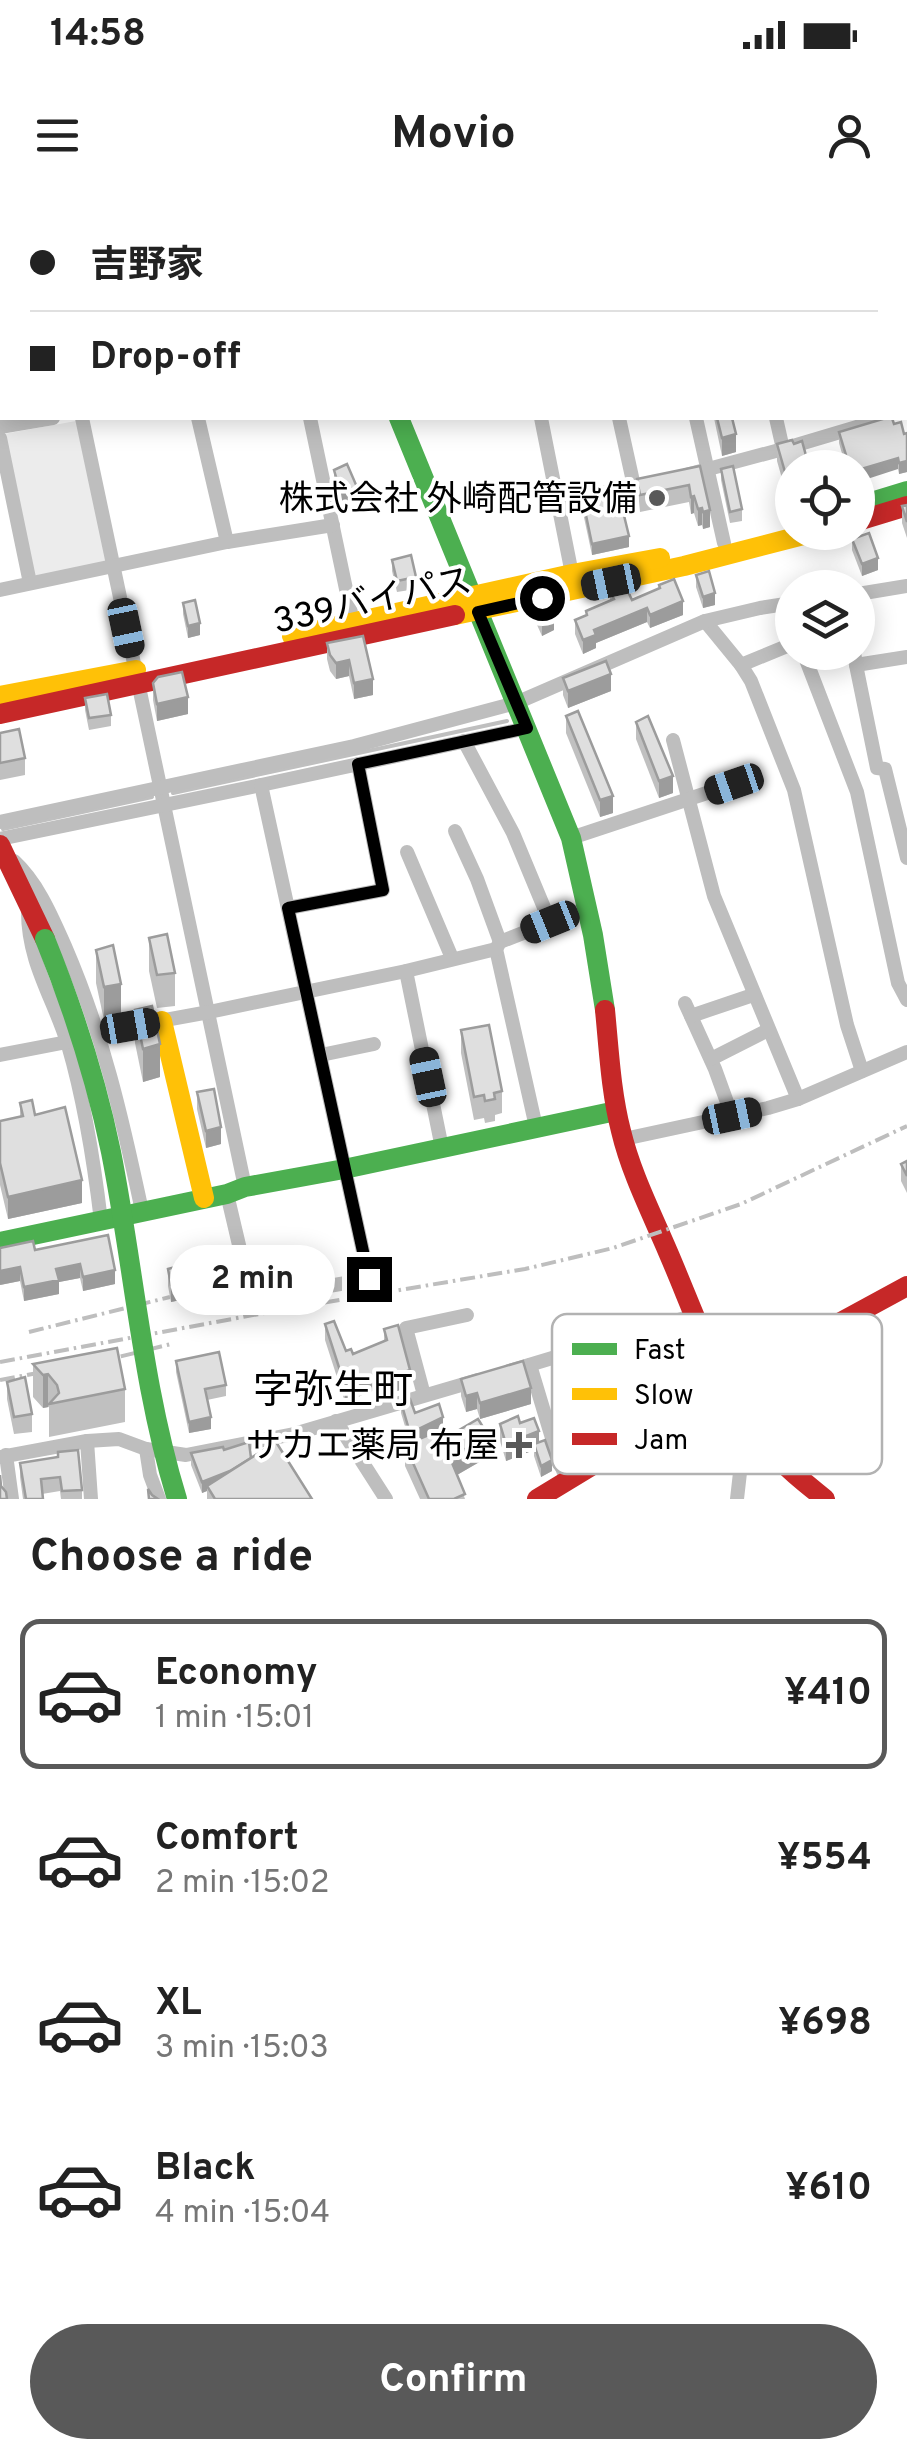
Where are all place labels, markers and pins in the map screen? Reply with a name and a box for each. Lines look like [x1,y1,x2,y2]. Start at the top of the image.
place label: 株式会社 外崎配管設備 [279,479,637,523]
marker: 株式会社 外崎配管設備 [646,487,668,509]
place label: サカエ薬局 布屋 [246,1426,499,1470]
marker: サカエ薬局 布屋 [508,1434,530,1456]

